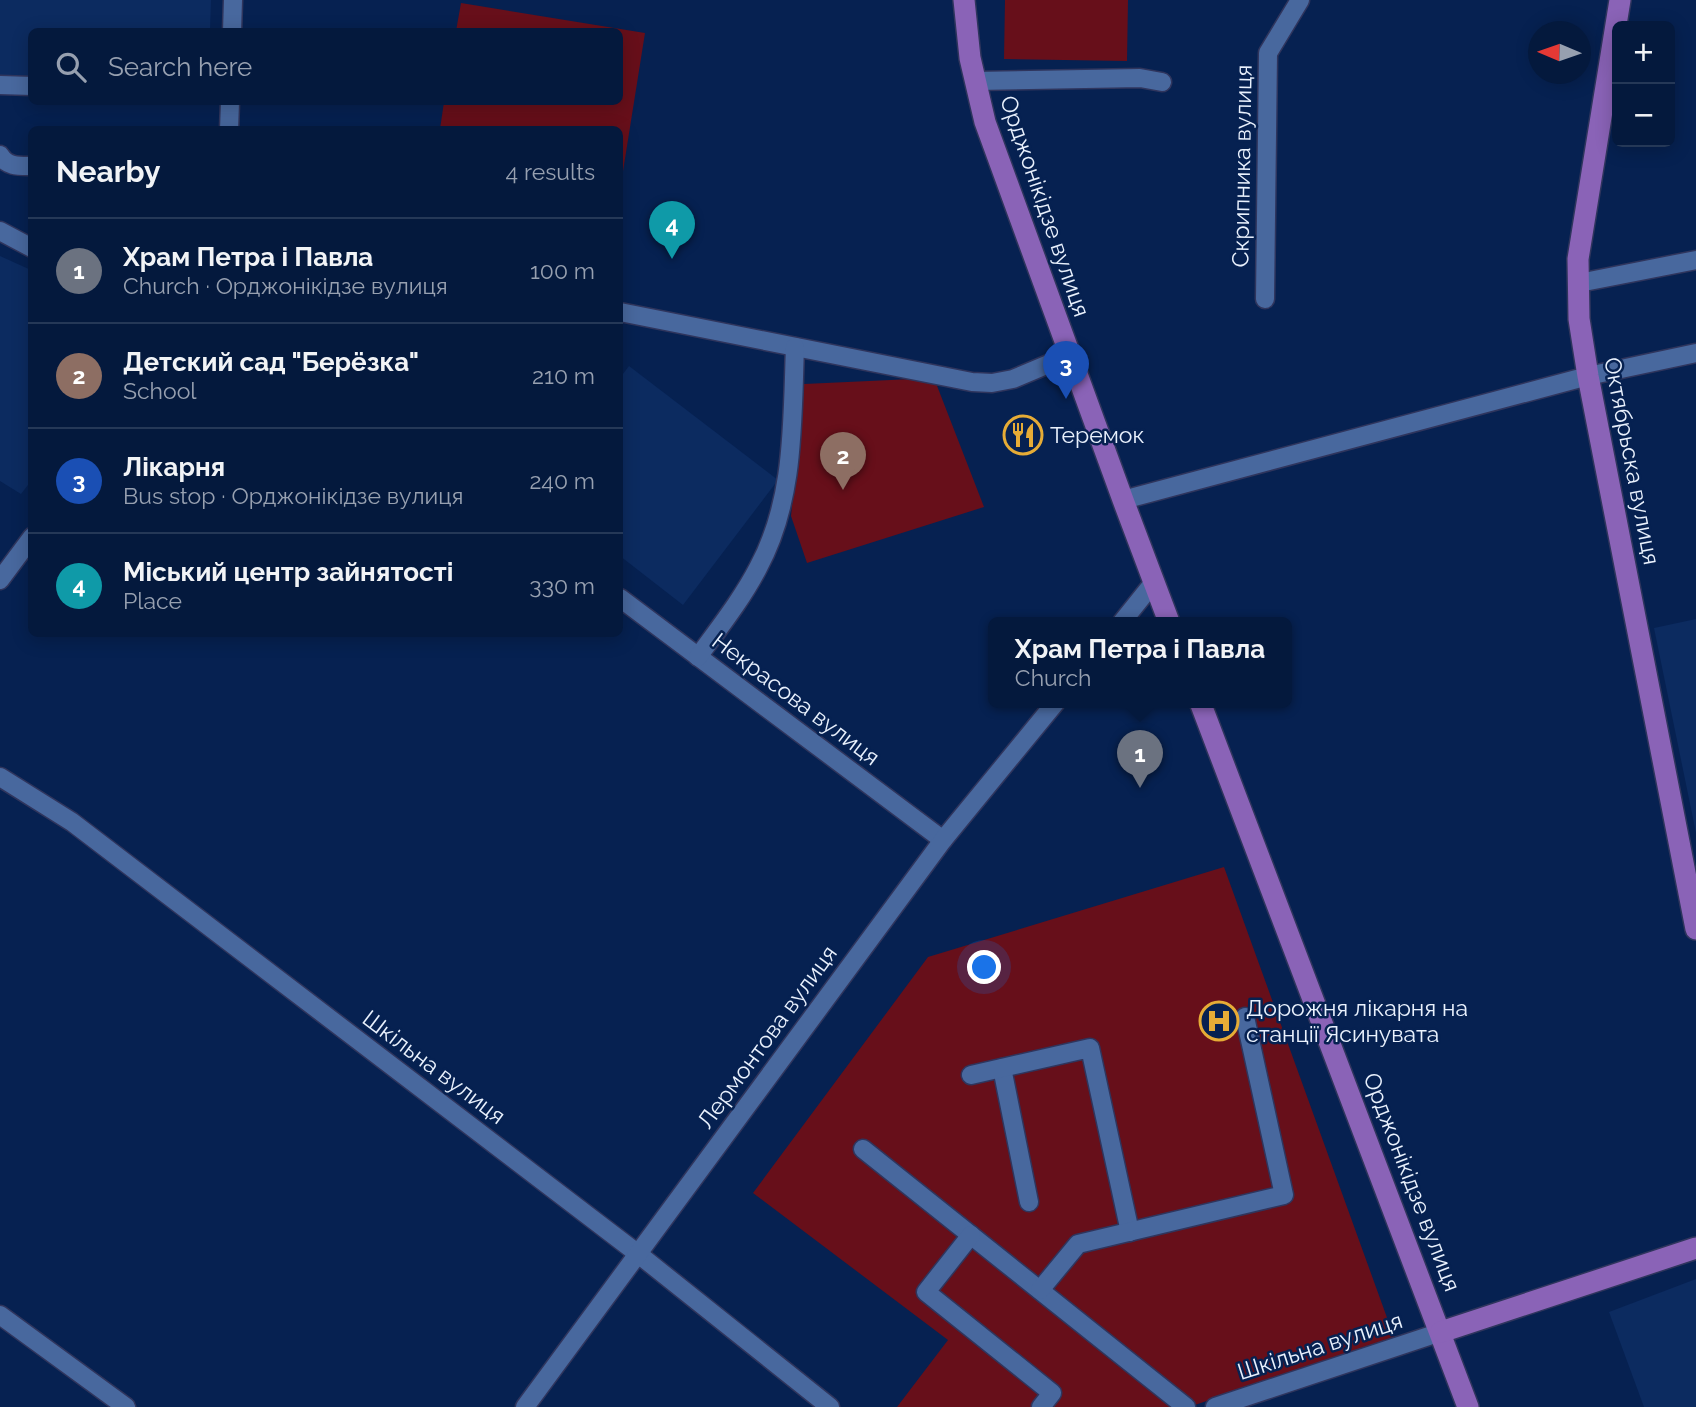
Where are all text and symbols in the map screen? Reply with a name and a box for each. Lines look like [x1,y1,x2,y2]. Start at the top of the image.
north arrow [1528,21,1591,84]
map controls [1612,21,1675,147]
button: + [1612,21,1675,84]
search box [28,28,623,105]
icon: search [52,48,90,86]
text: Search here [108,52,252,82]
street label: Скрипника вулиця [1226,64,1257,268]
button: − [1612,84,1675,147]
street label: Орджонікідзе вулиця [995,92,1096,320]
text: Nearby [56,154,160,189]
text: 4 results [506,158,595,185]
pin: 4 [649,201,695,259]
text: Храм Петра і Павла [123,242,373,272]
text: 1 [73,257,85,284]
text: 100 m [530,257,595,284]
text: Church · Орджонікідзе вулиця [123,272,448,299]
pin: 3 [1043,341,1089,399]
text: Детский сад "Берёзка" [123,347,419,377]
street label: Октябрьска вулиця [1599,355,1666,567]
text: 2 [73,362,85,389]
text: 210 m [532,362,595,389]
text: School [123,377,197,404]
restaurant icon: Теремок [1002,414,1044,456]
place label: Теремок [1050,421,1144,448]
pin: 2 [820,432,866,490]
text: Лікарня [123,452,225,482]
text: 3 [73,467,85,494]
text: 240 m [529,467,595,494]
text: Bus stop · Орджонікідзе вулиця [123,482,464,509]
text: Міський центр зайнятості [123,557,453,587]
text: 4 [72,572,86,599]
text: 330 m [529,572,595,599]
text: Place [123,587,182,614]
popup [988,617,1292,708]
street label: Некрасова вулиця [707,627,885,770]
text: Храм Петра і Павла [1015,634,1265,664]
text: Church [1015,664,1091,691]
pin: 1 [1117,730,1163,788]
street label: Лермонтова вулиця [691,940,842,1134]
your location [967,950,1001,984]
place label: Дорожня лікарня на станції Ясинувата [1246,994,1468,1047]
hospital icon: Дорожня лікарня на станції Ясинувата [1198,1000,1240,1042]
street label: Шкільна вулиця [358,1004,511,1129]
street label: Орджонікідзе вулиця [1358,1069,1467,1295]
street label: Шкільна вулиця [1234,1306,1406,1385]

